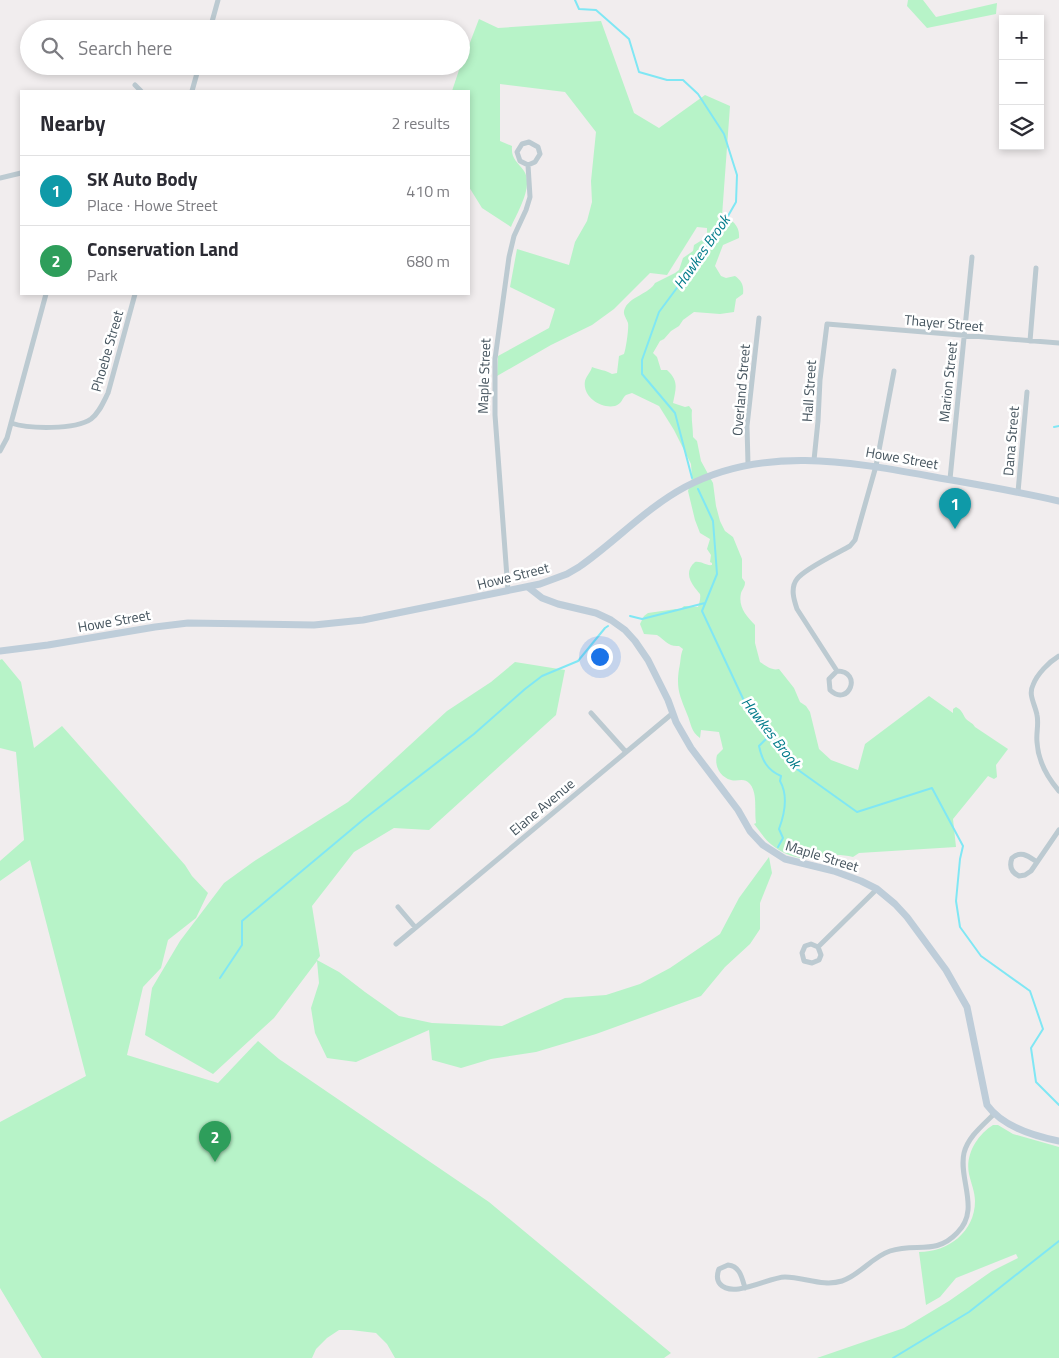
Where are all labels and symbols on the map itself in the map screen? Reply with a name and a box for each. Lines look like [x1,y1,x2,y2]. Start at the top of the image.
water label: Hawkes Brook [668,208,737,293]
street label: Phoebe Street [85,308,128,394]
street label: Thayer Street [903,309,985,336]
street label: Maple Street [472,338,495,414]
street label: Marion Street [933,341,962,423]
street label: Overland Street [726,343,755,437]
street label: Hall Street [796,359,821,423]
street label: Dana Street [997,405,1024,477]
street label: Howe Street [864,441,940,474]
pin: 1 [939,488,971,529]
street label: Howe Street [475,556,551,595]
street label: Howe Street [76,604,152,637]
your location [587,644,613,670]
water label: Hawkes Brook [736,692,808,775]
street label: Elane Avenue [504,773,579,840]
street label: Maple Street [783,834,861,877]
pin: 2 [199,1121,231,1162]

